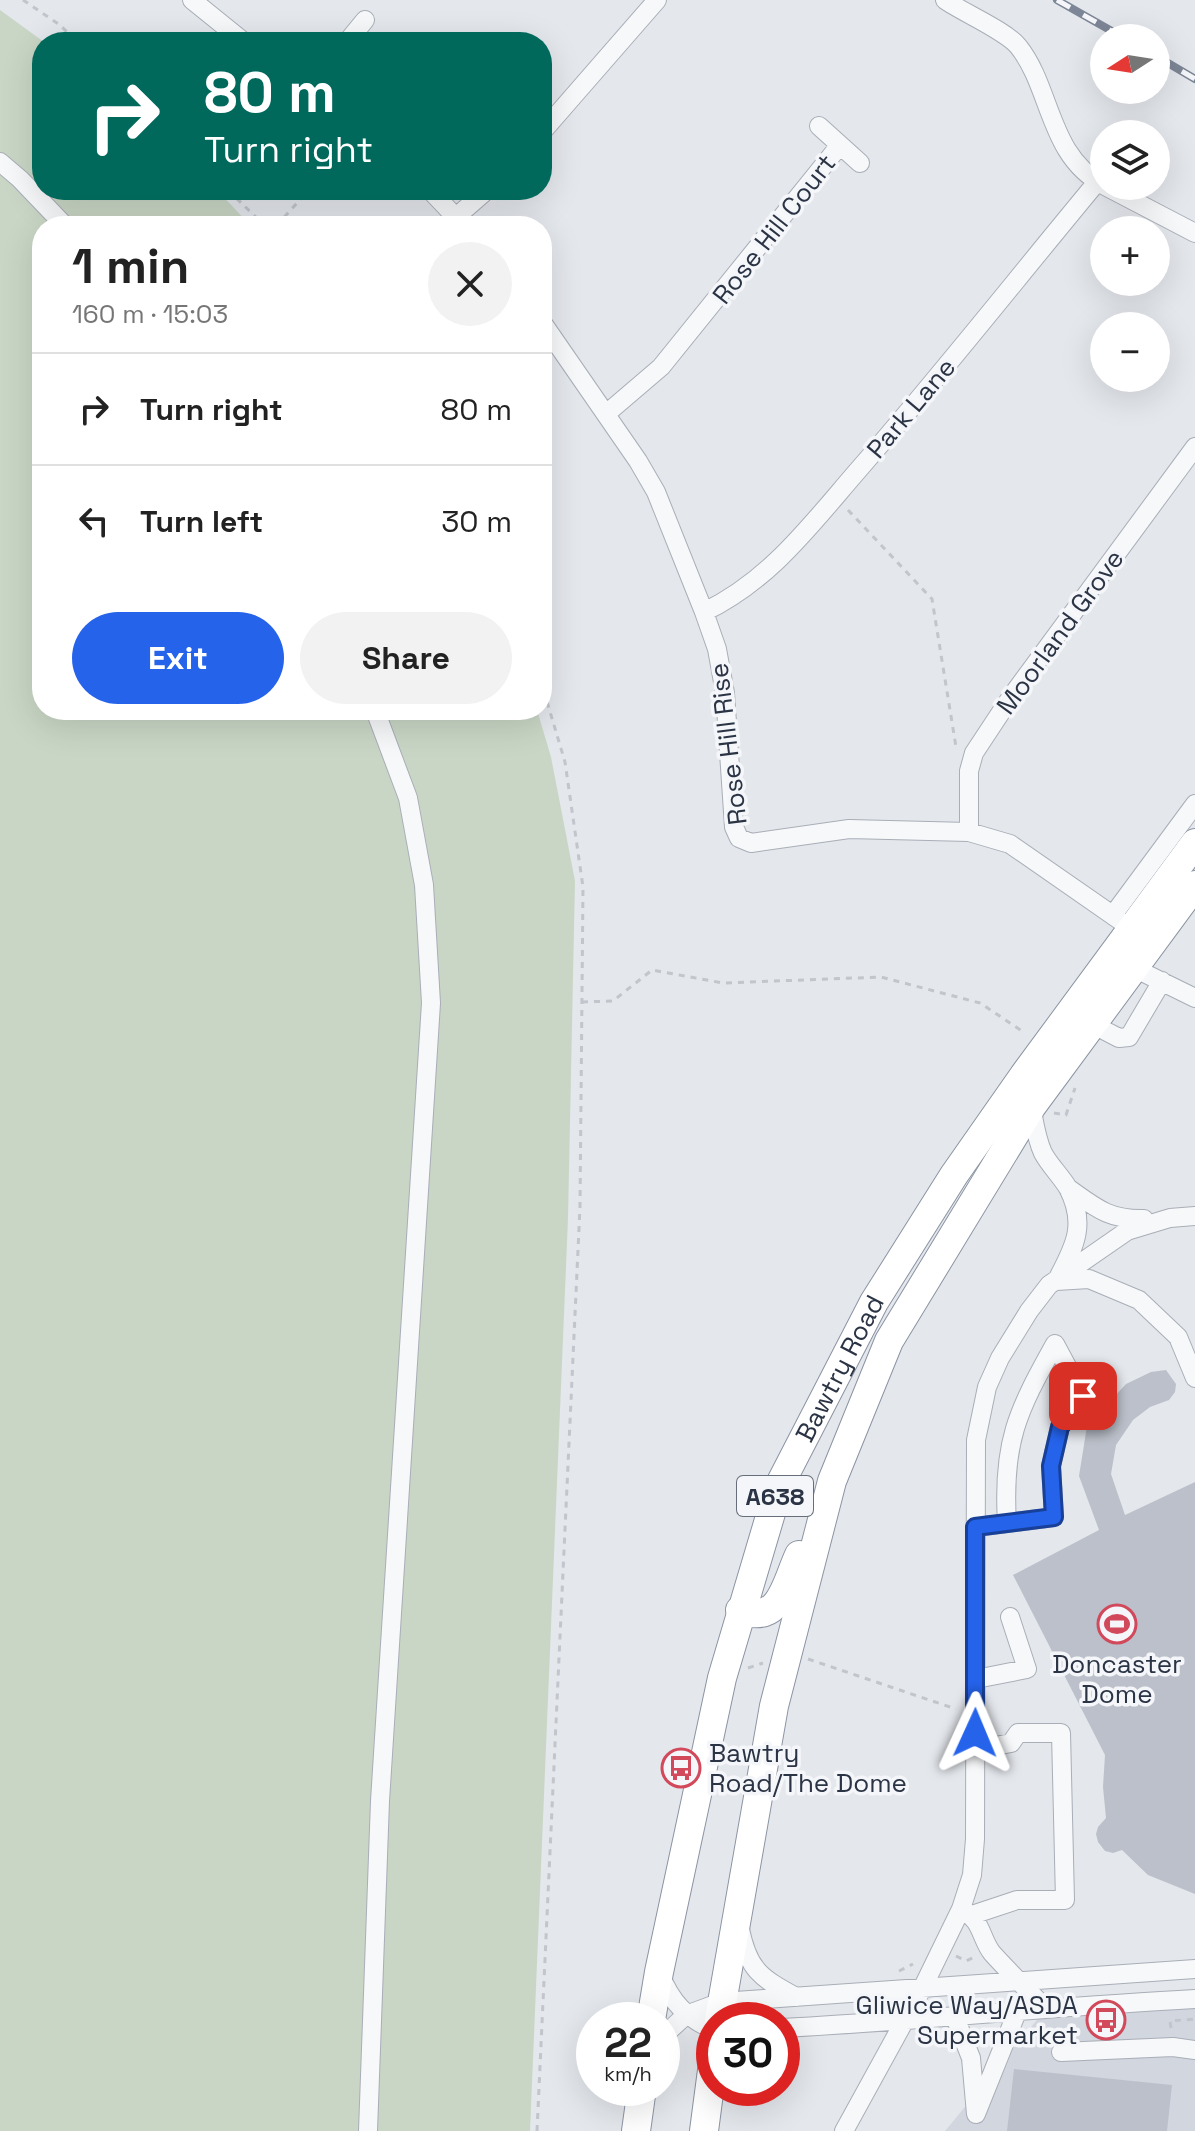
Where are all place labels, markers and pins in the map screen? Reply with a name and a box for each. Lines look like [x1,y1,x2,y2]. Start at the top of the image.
pin [1049,1362,1117,1430]
sports icon: Doncaster Dome [1096,1603,1138,1645]
place label: Doncaster Dome [1052,1647,1182,1711]
place label: Bawtry Road/The Dome [709,1736,907,1800]
bus stop icon: Bawtry Road/The Dome [660,1747,702,1789]
place label: Gliwice Way/ASDA Supermarket [856,1988,1078,2052]
bus stop icon: Gliwice Way/ASDA Supermarket [1085,1999,1127,2041]

